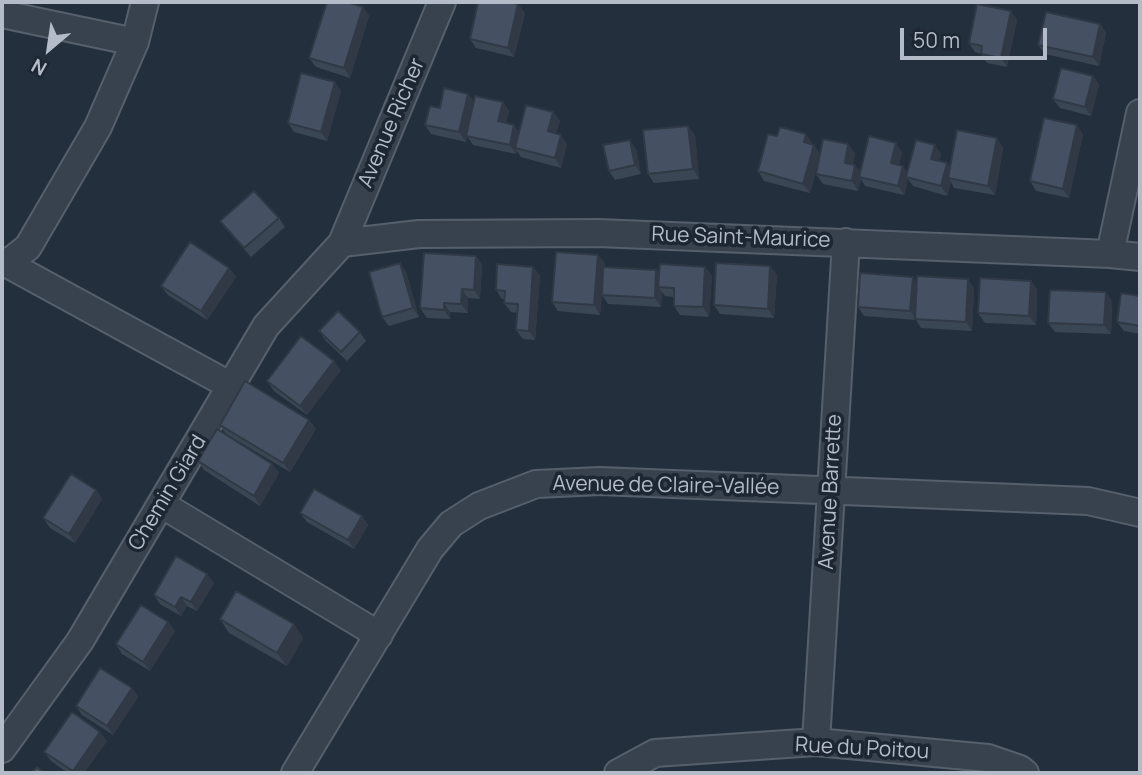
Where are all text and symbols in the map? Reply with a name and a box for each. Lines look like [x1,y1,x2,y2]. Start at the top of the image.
north arrow [14,14,84,84]
scale bar [904,14,1051,58]
text: 50 m [913,26,960,54]
text: N [27,53,51,82]
street label: Avenue Richer [353,54,431,192]
street label: Rue Saint-Maurice [651,222,831,254]
street label: Avenue Barrette [814,414,848,570]
street label: Chemin Giard [124,431,212,555]
street label: Avenue de Claire-Vallée [552,471,780,501]
street label: Rue du Poitou [794,733,930,765]

